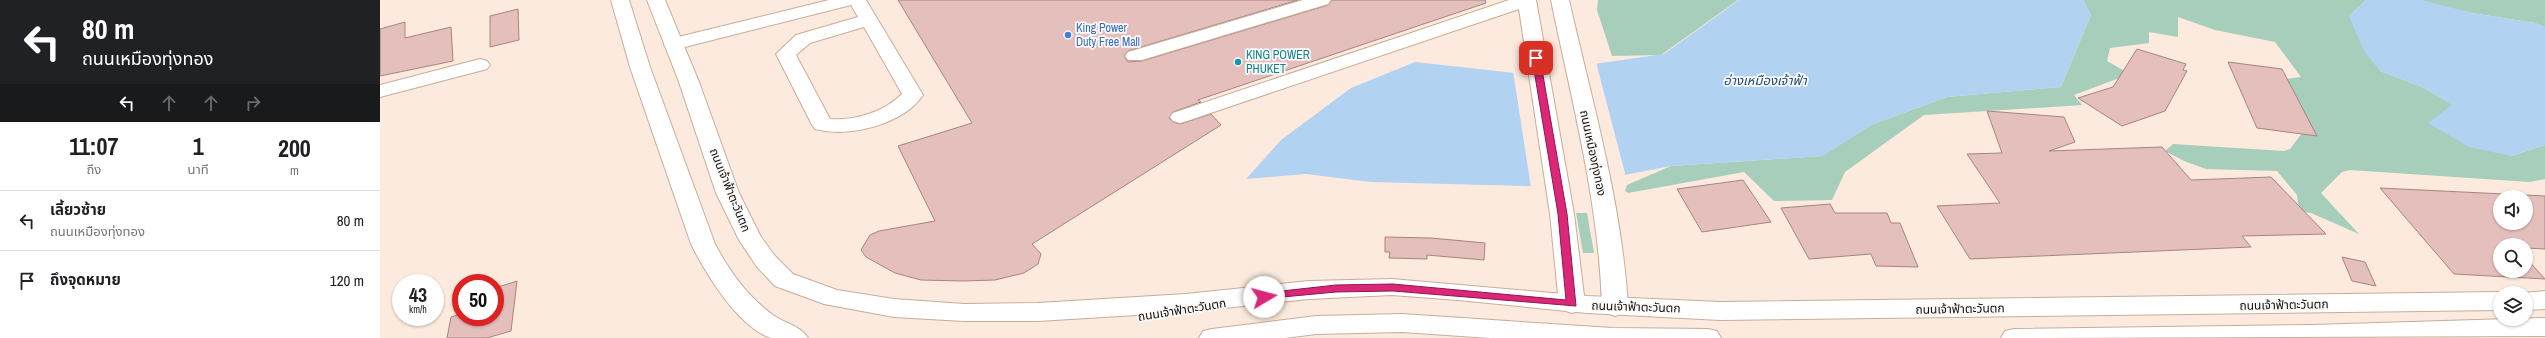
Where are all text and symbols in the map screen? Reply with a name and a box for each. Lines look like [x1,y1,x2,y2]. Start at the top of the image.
text: 80 m [82,10,134,48]
icon: left [16,16,68,68]
place label: King Power Duty Free Mall [1076,20,1140,50]
marker: King Power Duty Free Mall [1063,30,1073,40]
pin [1519,41,1553,75]
text: ถนนเหมืองทุ่งทอง [82,46,213,71]
place label: KING POWER PHUKET [1246,47,1310,77]
icon: arrive [1525,47,1547,69]
marker: KING POWER PHUKET [1233,57,1243,67]
water label: อ่างเหมืองเจ้าฟ้า [1723,72,1807,89]
icon: left [116,92,138,114]
icon: ahead [158,92,180,114]
icon: ahead [200,92,222,114]
icon: right [242,92,264,114]
street label: ถนนเหมืองทุ่งทอง [1576,108,1610,198]
text: 11:07 [69,130,118,162]
text: 1 [193,130,204,162]
text: 200 [278,132,311,164]
street label: ถนนเจ้าฟ้าตะวันตก [706,146,754,234]
text: ถึง [86,161,101,178]
text: นาที [188,161,209,178]
text: m [290,162,299,179]
map controls [2493,190,2533,326]
button: sound [2493,190,2533,230]
text: เลี้ยวซ้าย [50,199,106,220]
icon: left [16,210,38,232]
text: 80 m [337,210,364,231]
text: ถนนเหมืองทุ่งทอง [50,223,145,240]
button: search [2493,238,2533,278]
text: ถึงจุดหมาย [50,269,121,290]
icon: arrive [16,270,38,292]
text: 120 m [330,270,364,291]
speed limit sign: 50 [452,274,504,326]
position arrow [1243,276,1285,318]
text: 43 [409,281,427,308]
button: layers [2493,286,2533,326]
street label: ถนนเจ้าฟ้าตะวันตก [1137,295,1227,325]
street label: ถนนเจ้าฟ้าตะวันตก [2239,296,2329,314]
street label: ถนนเจ้าฟ้าตะวันตก [1591,297,1681,317]
street label: ถนนเจ้าฟ้าตะวันตก [1915,300,2005,318]
text: km/h [409,303,427,316]

